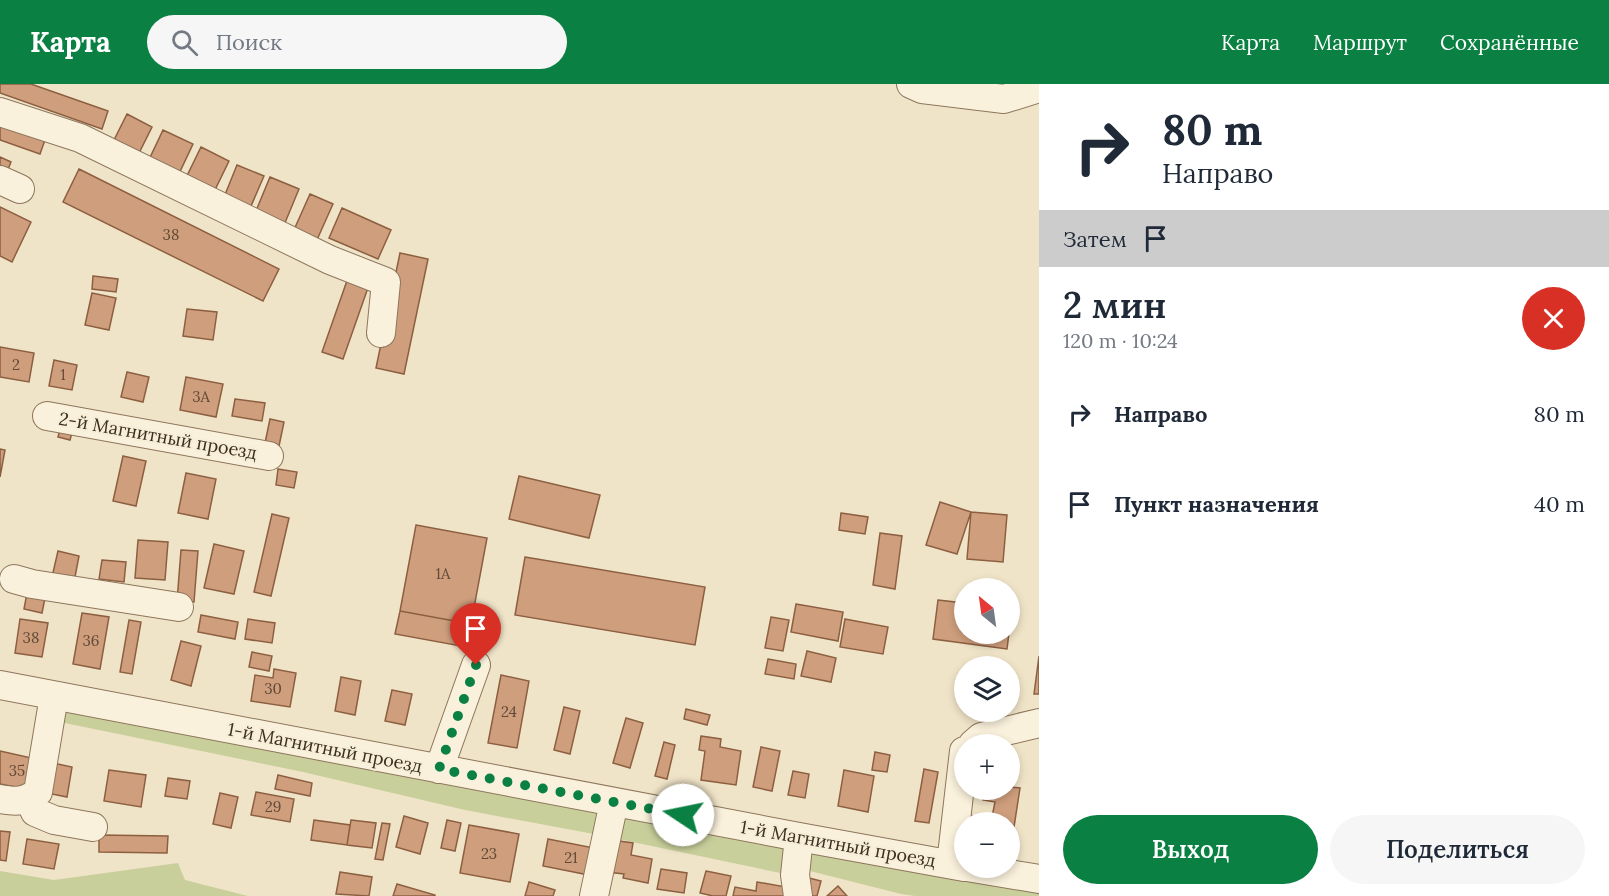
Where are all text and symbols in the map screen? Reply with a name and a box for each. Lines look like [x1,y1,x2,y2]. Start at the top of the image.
search box [147,15,567,69]
text: Карта [30,24,111,60]
icon: search [168,26,201,59]
text: Поиск [216,28,282,56]
text: Карта [1221,29,1280,56]
text: Маршрут [1313,29,1407,56]
text: Сохранённые [1440,29,1579,56]
text: 80 m [1162,103,1262,157]
icon: right [1063,108,1141,186]
text: Направо [1162,156,1273,190]
icon: arrive [1139,222,1172,255]
house number: 38 [163,225,179,244]
text: Затем [1063,225,1127,253]
text: 2 мин [1063,282,1167,328]
button: close [1522,287,1585,350]
text: 120 m · 10:24 [1063,328,1178,353]
house number: 2 [12,355,20,374]
house number: 1 [60,365,66,384]
house number: 3А [192,387,210,406]
icon: right [1063,398,1096,431]
text: Направо [1114,400,1208,428]
text: 80 m [1534,400,1585,428]
street label: 2-й Магнитный проезд [57,407,259,464]
icon: arrive [1063,488,1096,521]
text: Пункт назначения [1114,490,1319,518]
text: 40 m [1534,490,1585,518]
house number: 1А [435,564,451,583]
north arrow [954,578,1020,644]
map controls [954,578,1020,878]
pin [450,603,501,665]
icon: arrive [459,612,492,645]
house number: 38 [23,628,39,647]
house number: 36 [82,631,100,650]
button: layers [954,656,1020,722]
house number: 30 [264,679,282,698]
house number: 24 [501,702,517,721]
street label: 1-й Магнитный проезд [226,717,425,778]
button: + [954,734,1020,800]
house number: 35 [9,761,25,780]
position arrow [651,783,715,847]
house number: 29 [265,797,281,816]
button: − [954,812,1020,878]
street label: 1-й Магнитный проезд [739,815,938,872]
button: Выход [1063,815,1318,884]
button: Поделиться [1330,815,1585,884]
house number: 23 [481,844,497,863]
house number: 21 [564,848,578,867]

